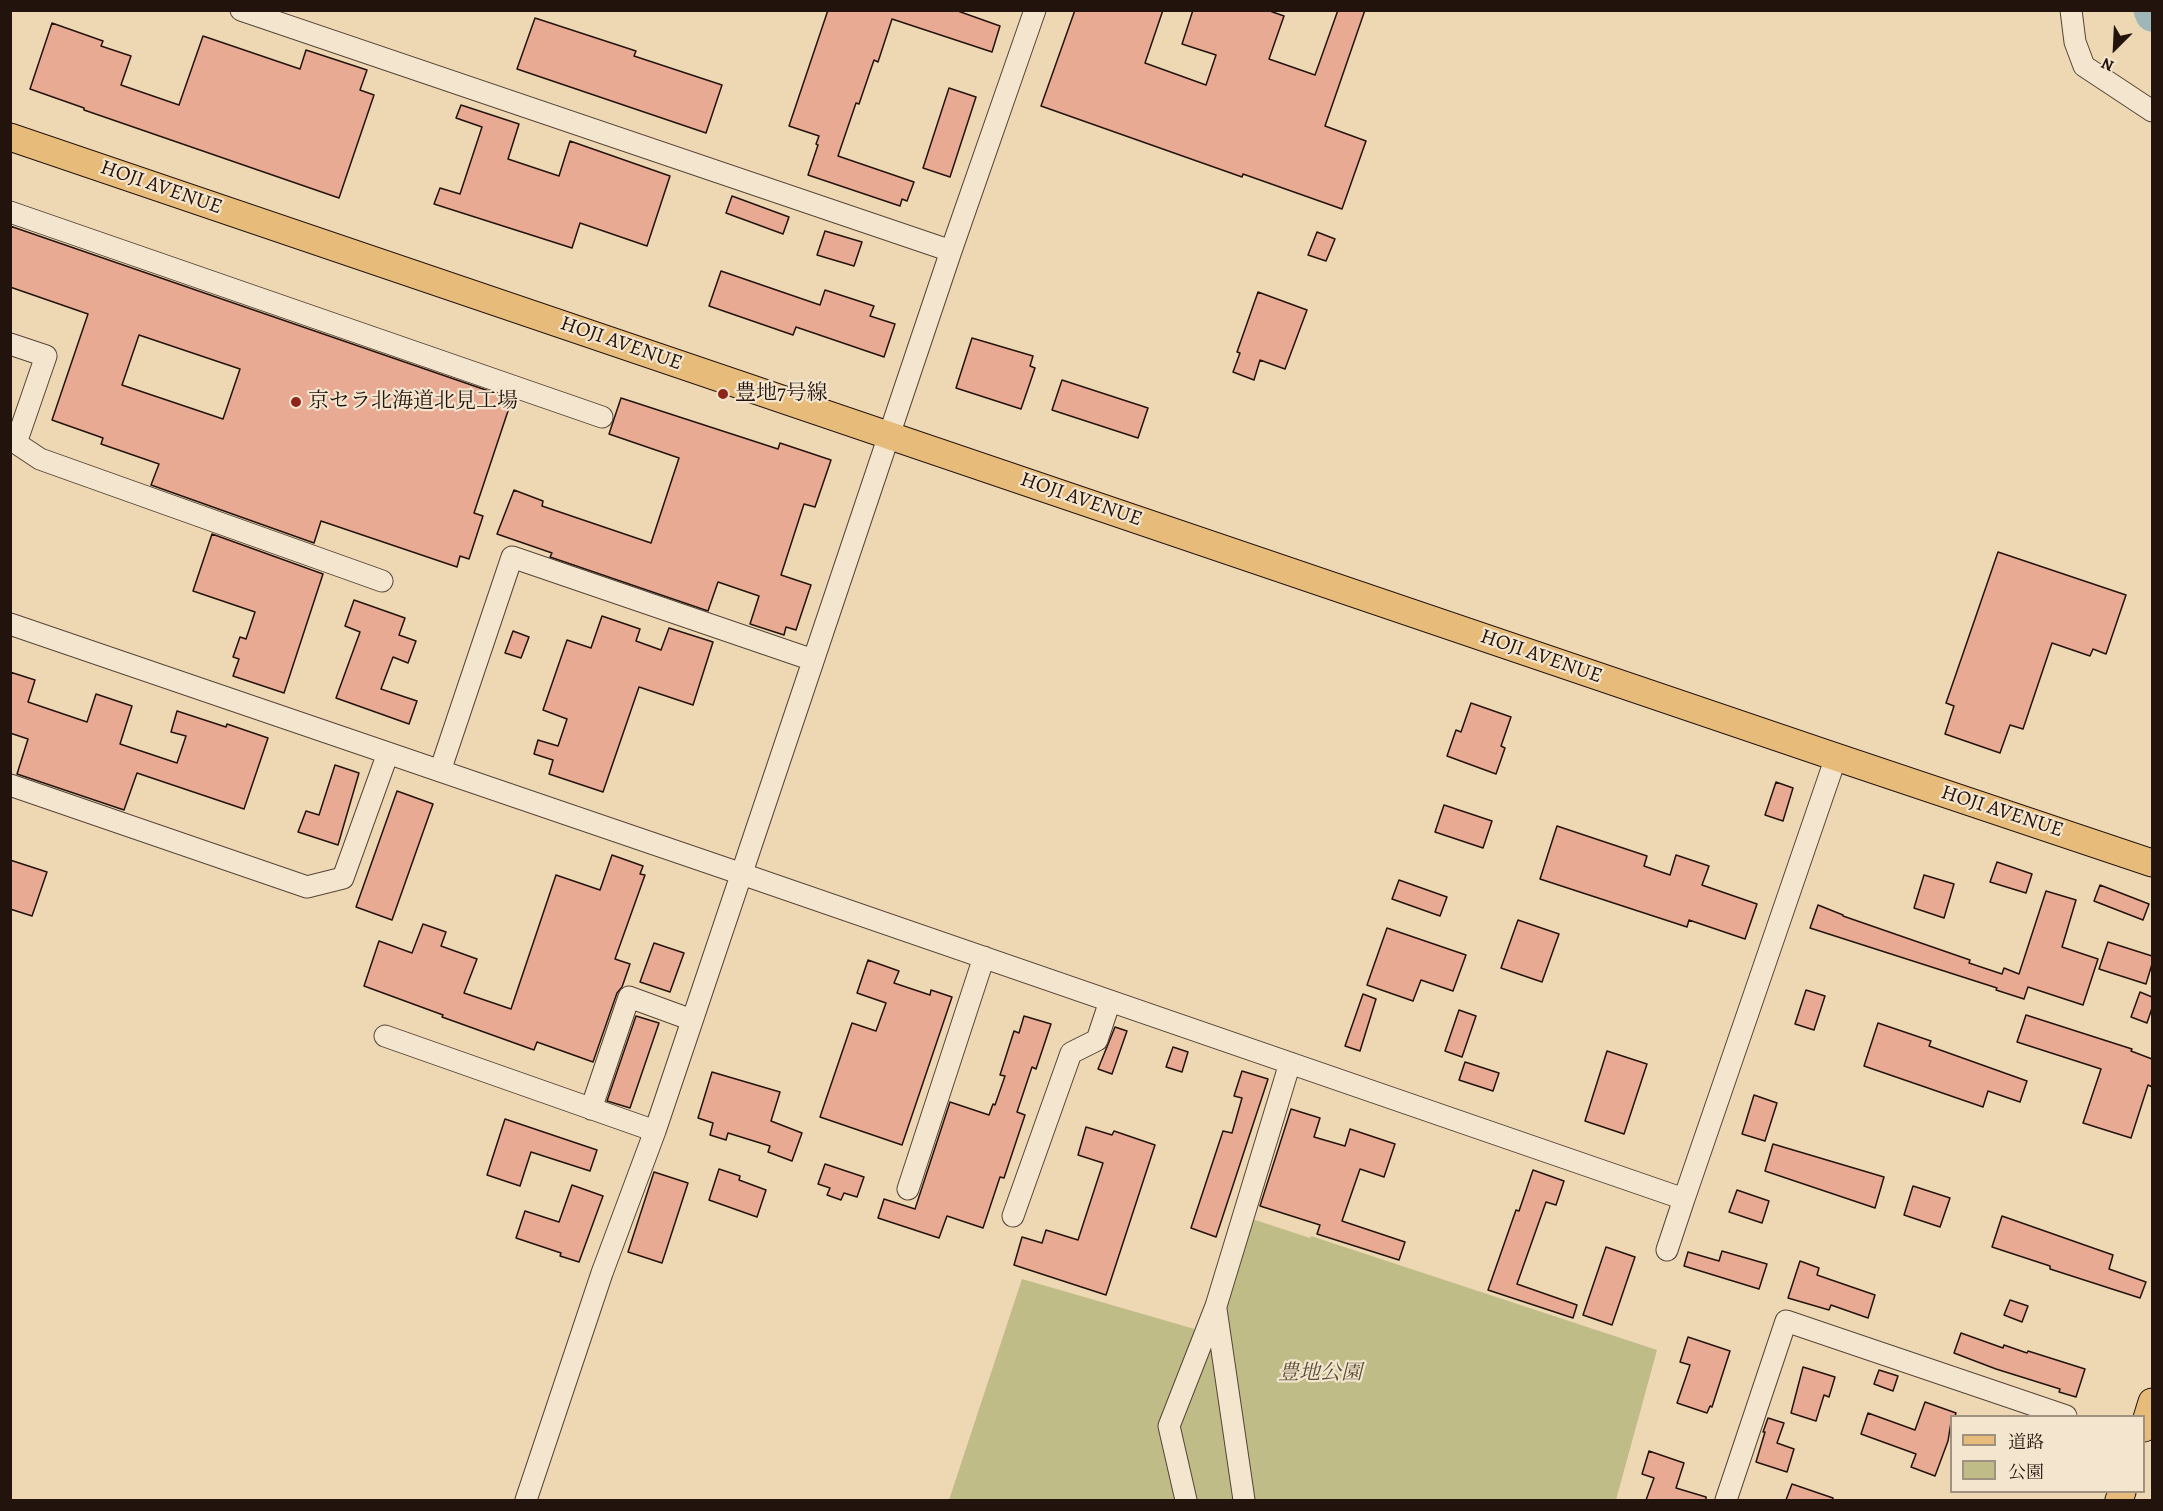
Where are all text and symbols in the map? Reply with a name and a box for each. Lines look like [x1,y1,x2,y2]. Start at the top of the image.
north arrow [2085,18,2145,78]
text: N [2098,52,2117,77]
street label: HOJI AVENUE [97,155,225,221]
street label: HOJI AVENUE [557,311,685,377]
place label: 豊地7号線 [735,381,828,407]
marker: 豊地7号線 [716,387,730,401]
place label: 京セラ北海道北見工場 [308,389,518,415]
marker: 京セラ北海道北見工場 [289,395,303,409]
street label: HOJI AVENUE [1017,467,1145,533]
street label: HOJI AVENUE [1477,624,1605,690]
street label: HOJI AVENUE [1938,780,2066,844]
park label: 豊地公園 [1278,1361,1362,1387]
legend [1950,1415,2145,1493]
text: 道路 [2008,1430,2044,1454]
text: 公園 [2008,1460,2044,1484]

